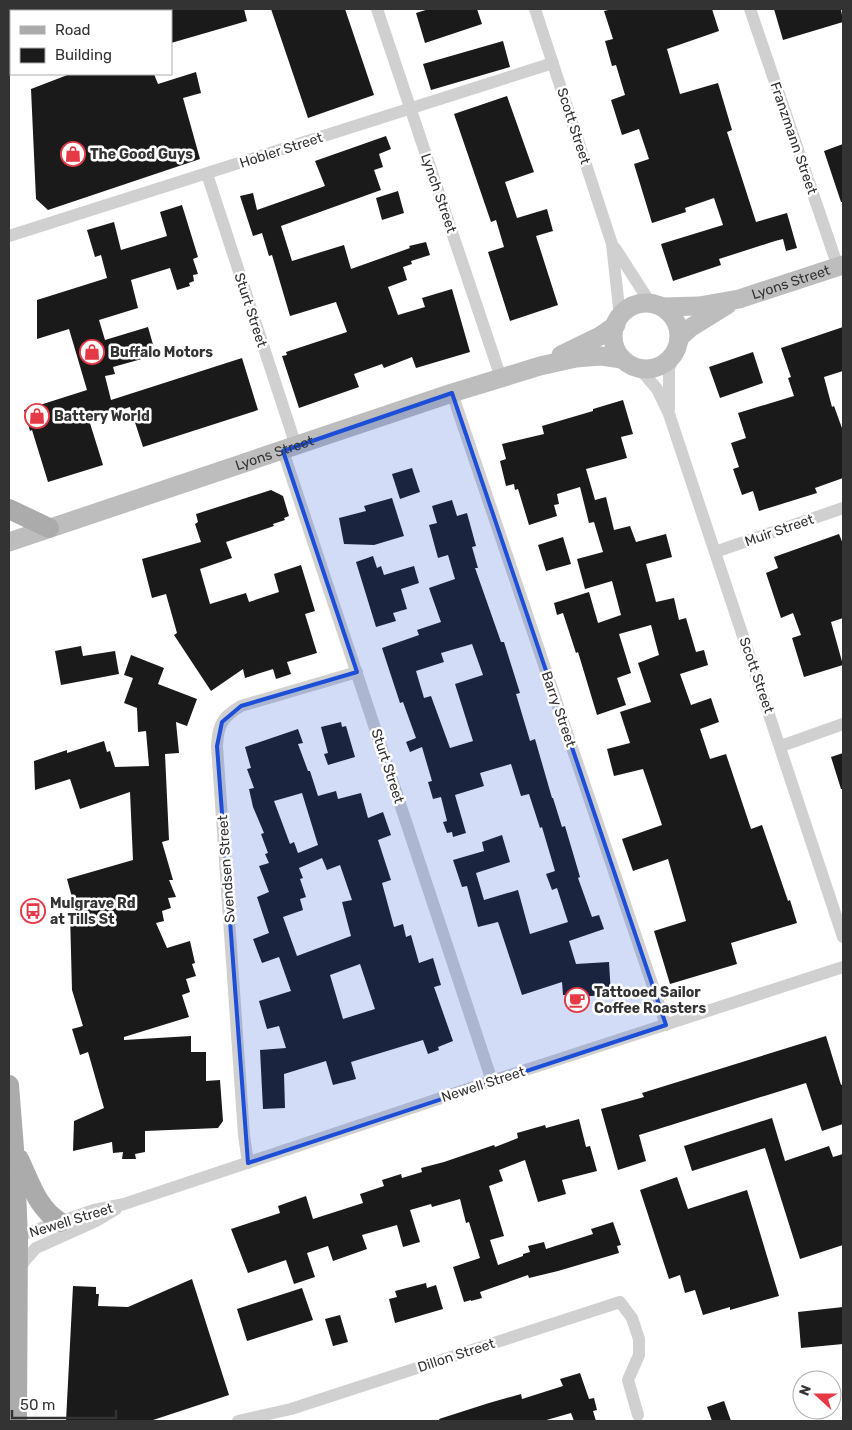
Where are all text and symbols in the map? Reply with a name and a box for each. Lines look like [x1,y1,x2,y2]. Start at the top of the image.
legend [10,10,172,75]
text: Road [55,21,91,39]
text: Building [55,46,112,64]
street label: Franzmann Street [766,80,821,197]
street label: Scott Street [553,86,594,167]
street label: Hobler Street [237,129,325,172]
shop icon: The Good Guys [60,141,86,167]
place label: The Good Guys [90,146,193,163]
street label: Lynch Street [417,151,460,236]
street label: Lyons Street [749,262,833,303]
street label: Sturt Street [230,271,271,350]
shop icon: Buffalo Motors [79,339,105,365]
place label: Buffalo Motors [110,344,213,361]
shop icon: Battery World [24,403,50,429]
place label: Battery World [54,408,150,425]
street label: Lyons Street [233,432,316,474]
street label: Muir Street [742,511,816,550]
street label: Scott Street [736,635,778,716]
street label: Barry Street [538,669,580,750]
street label: Sturt Street [367,727,408,806]
street label: Svendsen Street [214,814,239,924]
place label: Mulgrave Rd at Tills St [50,895,136,928]
bus stop icon: Mulgrave Rd at Tills St [20,898,46,924]
place label: Tattooed Sailor Coffee Roasters [594,984,706,1017]
cafe icon: Tattooed Sailor Coffee Roasters [564,987,590,1013]
street label: Newell Street [439,1063,528,1106]
street label: Newell Street [27,1199,116,1241]
street label: Dillon Street [415,1335,497,1376]
north arrow [792,1370,842,1420]
text: N [796,1383,815,1398]
scale bar [12,1388,116,1420]
text: 50 m [20,1396,55,1414]

